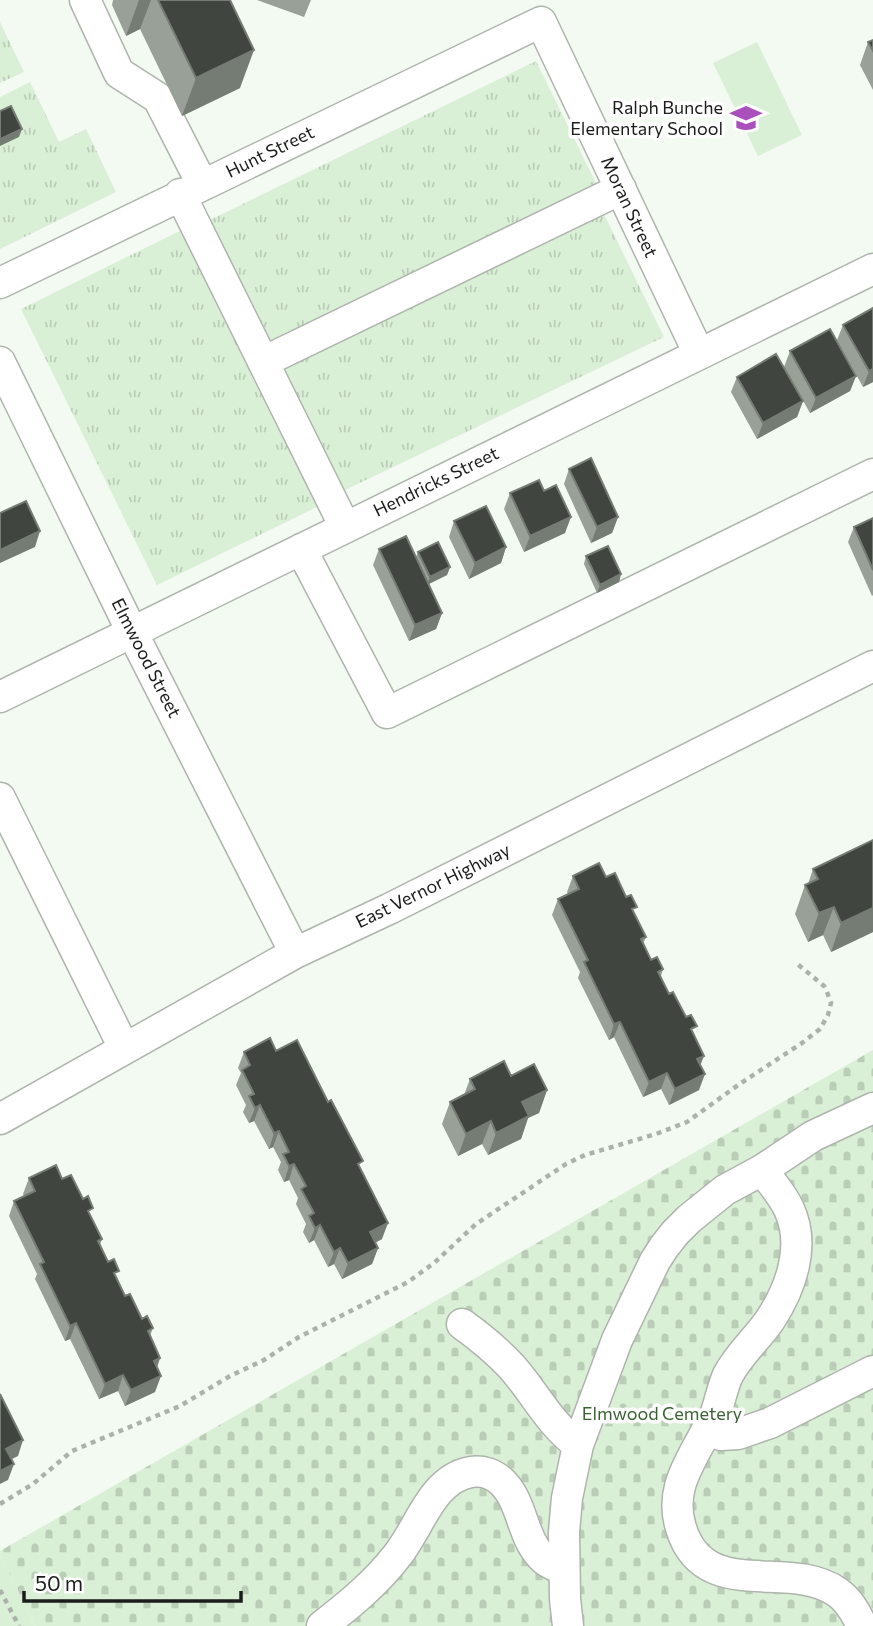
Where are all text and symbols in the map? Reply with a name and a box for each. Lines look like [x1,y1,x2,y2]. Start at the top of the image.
place label: Ralph Bunche Elementary School [570,96,723,139]
school or university icon: Ralph Bunche Elementary School [729,101,763,135]
street label: Hunt Street [222,120,317,182]
street label: Moran Street [597,153,663,261]
street label: Hendricks Street [369,441,502,521]
street label: Elmwood Street [107,594,186,721]
street label: East Vernor Highway [352,838,513,932]
park label: Elmwood Cemetery [582,1402,742,1424]
scale bar [24,1560,242,1604]
text: 50 m [35,1570,83,1595]

